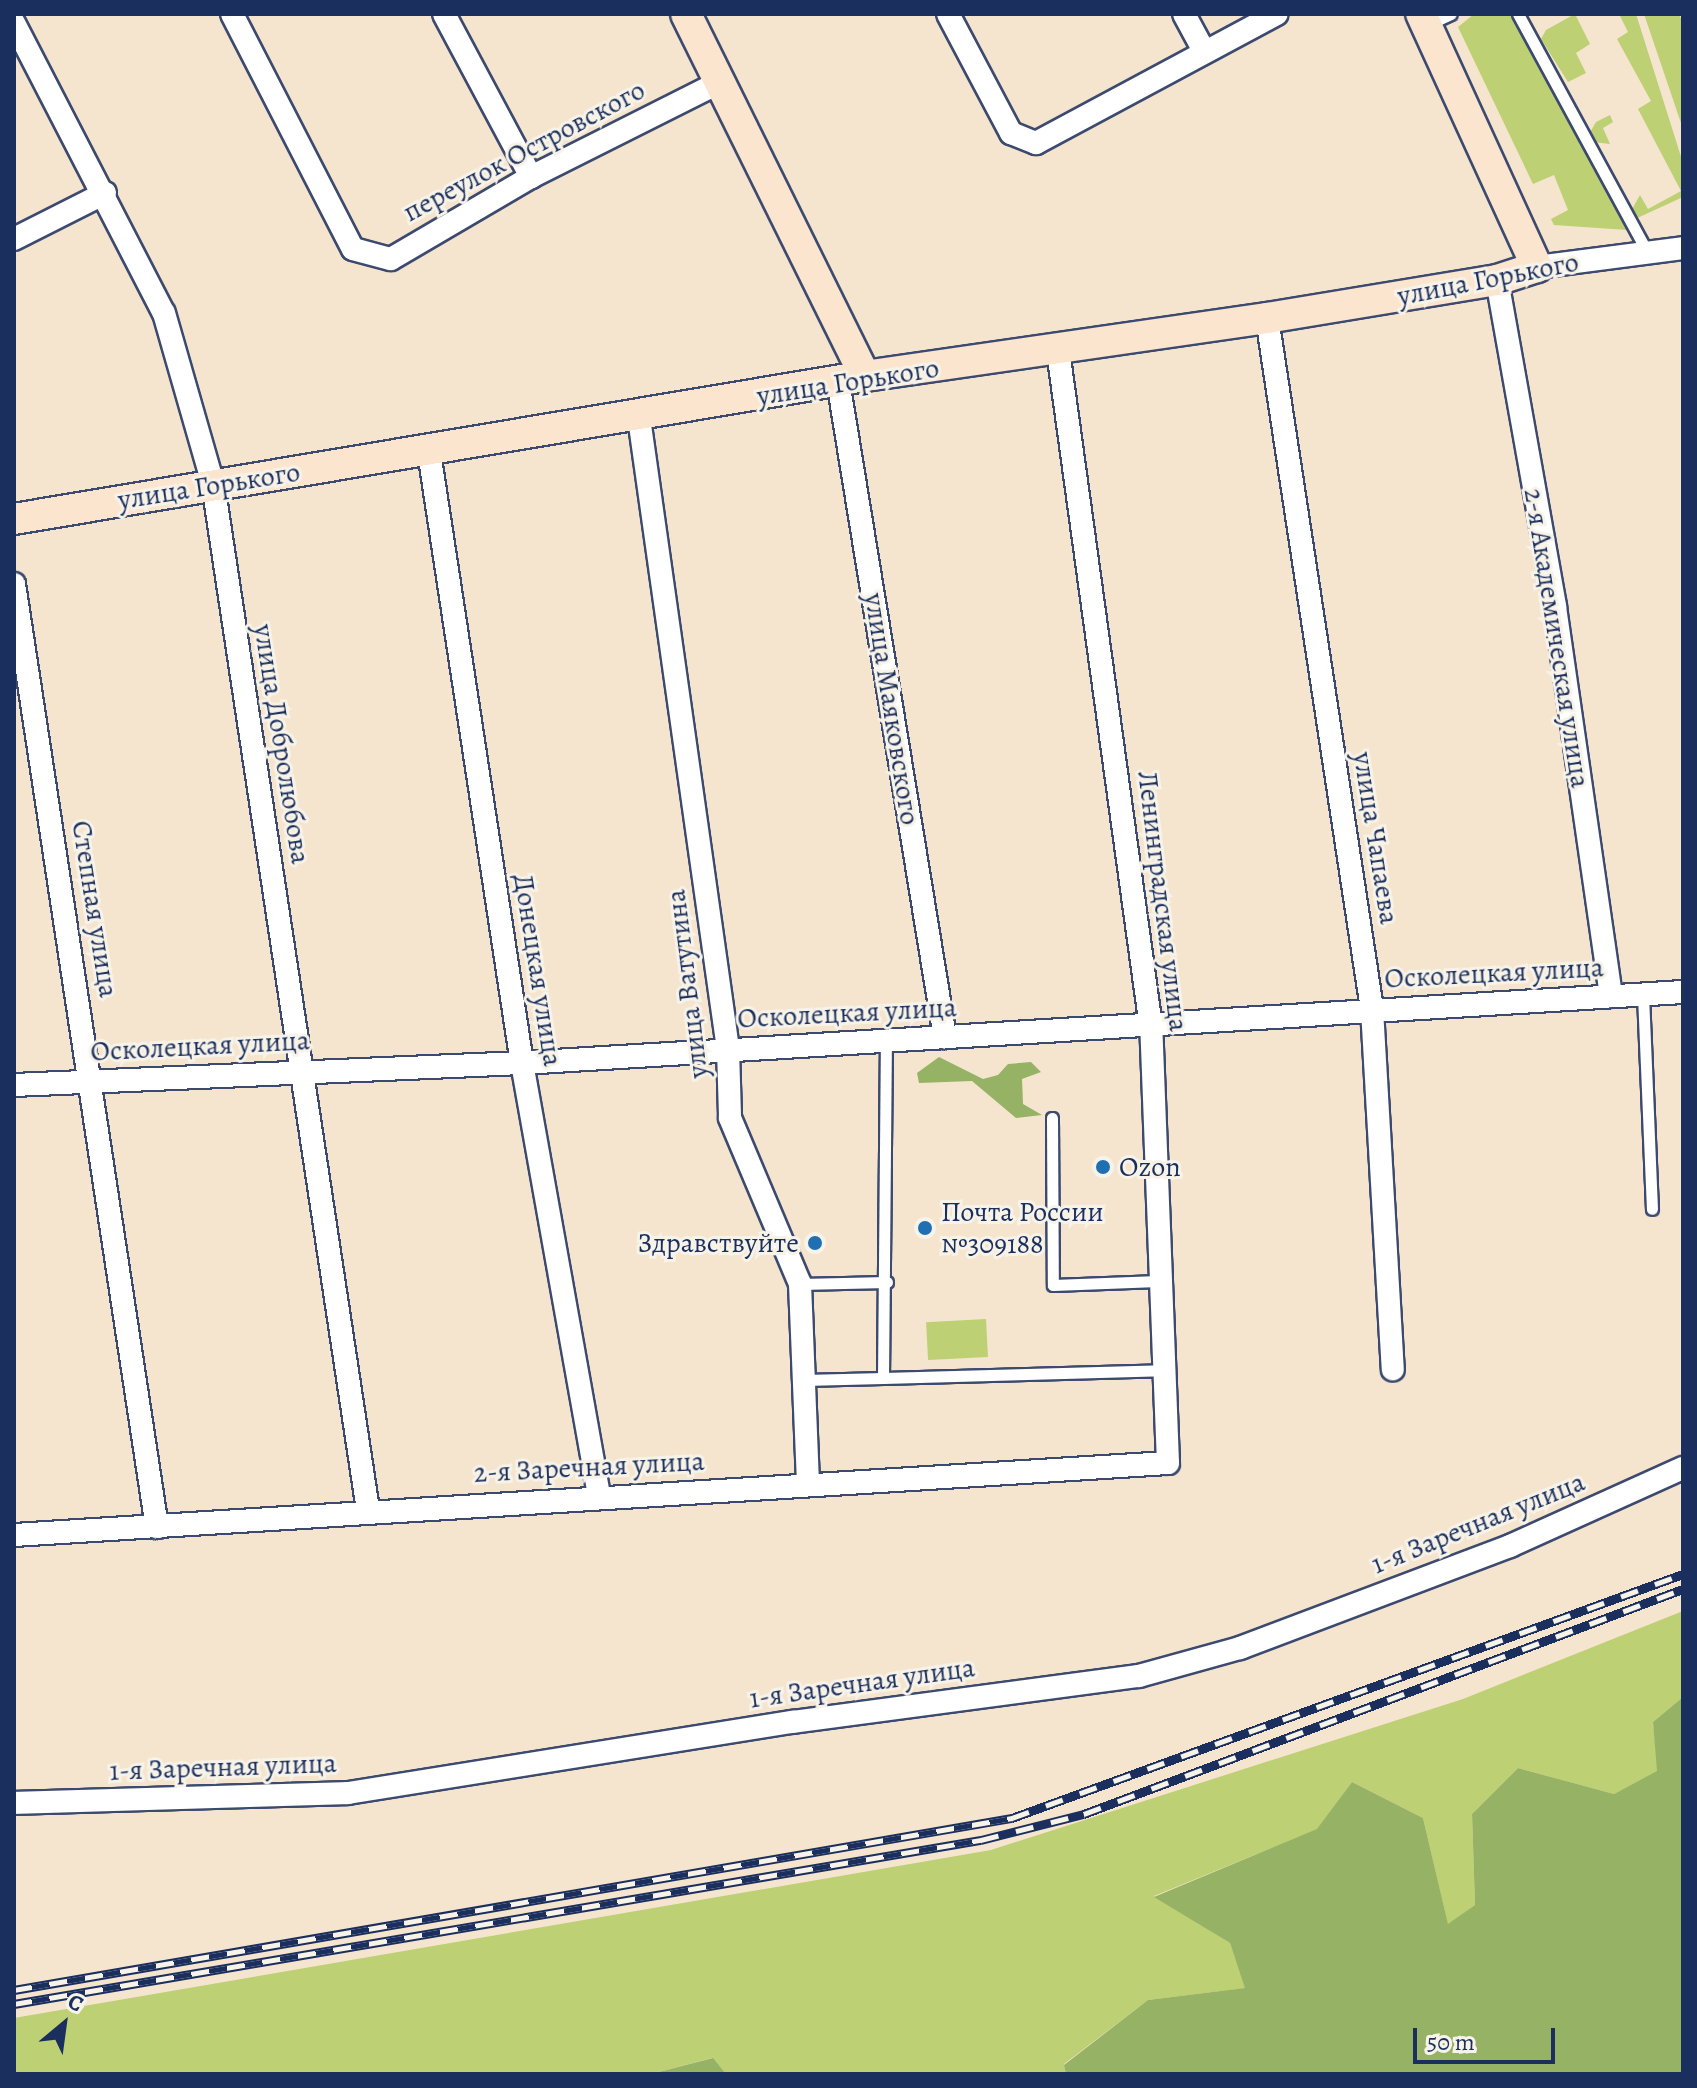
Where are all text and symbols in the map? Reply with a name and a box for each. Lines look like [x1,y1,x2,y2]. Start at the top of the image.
street label: переулок Островского [397,73,651,229]
street label: улица Горького [1394,245,1582,313]
street label: улица Горького [755,351,941,413]
street label: улица Горького [116,455,302,517]
street label: 2-я Академическая улица [1517,486,1597,790]
street label: улица Маяковского [857,591,927,827]
street label: улица Добролюбова [246,622,318,866]
street label: улица Чапаева [1346,749,1406,927]
street label: Ленинградская улица [1130,769,1196,1033]
street label: Степная улица [64,818,126,1000]
street label: Донецкая улица [506,872,570,1068]
street label: улица Ватутина [659,888,715,1080]
street label: Осколецкая улица [1384,950,1604,996]
street label: Осколецкая улица [737,990,957,1036]
street label: Осколецкая улица [90,1023,310,1069]
place label: Ozon [1119,1150,1181,1184]
marker: Ozon [1094,1158,1112,1176]
place label: Почта России №309188 [941,1195,1104,1261]
marker: Почта России №309188 [916,1219,934,1237]
place label: Здравствуйте [637,1226,799,1260]
marker: Здравствуйте [806,1234,824,1252]
street label: 2-я Заречная улица [473,1444,705,1490]
street label: 1-я Заречная улица [1366,1465,1590,1581]
street label: 1-я Заречная улица [747,1651,977,1715]
street label: 1-я Заречная улица [109,1746,337,1788]
north arrow [24,1984,104,2064]
text: С [62,1987,89,2019]
scale bar [1417,2012,1559,2062]
text: 50 m [1427,2026,1475,2058]

